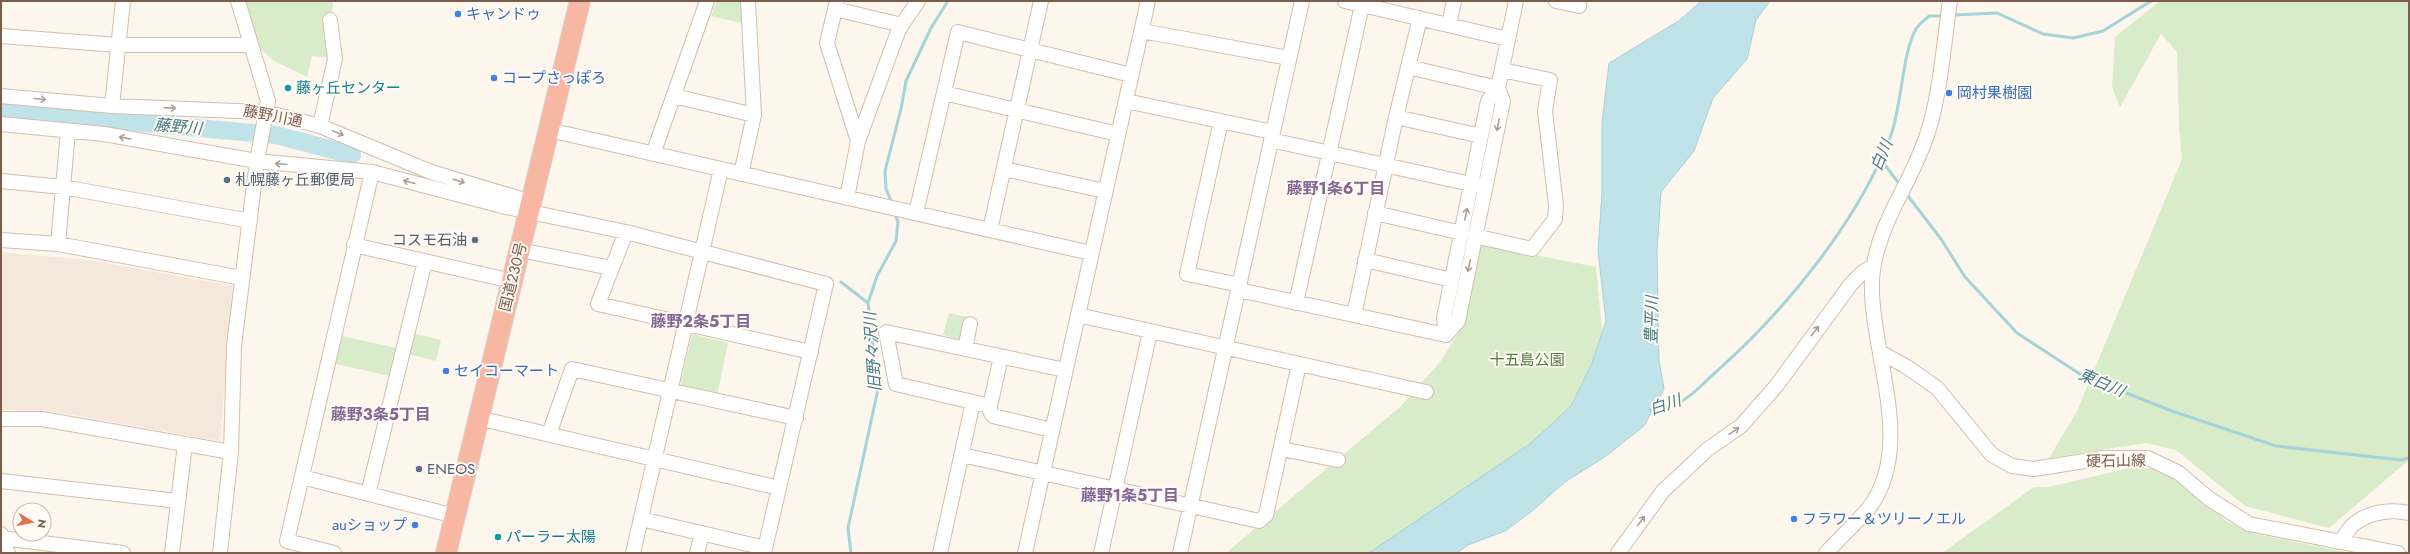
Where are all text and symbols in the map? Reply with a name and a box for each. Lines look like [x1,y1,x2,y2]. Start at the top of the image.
place label: キャンドゥ [466,3,541,25]
marker: キャンドゥ [453,9,463,19]
place label: コープさっぽろ [502,67,606,89]
marker: コープさっぽろ [489,73,499,83]
place label: 藤ヶ丘センター [296,77,401,99]
place label: 岡村果樹園 [1957,82,2032,104]
marker: 藤ヶ丘センター [283,83,293,93]
marker: 岡村果樹園 [1944,88,1954,98]
one-way arrow [33,96,46,103]
street label: 藤野川通 [241,99,305,133]
one-way arrow [163,104,176,111]
water label: 藤野川 [153,113,205,140]
one-way arrow [1493,118,1501,131]
one-way arrow [332,130,344,138]
one-way arrow [119,133,132,141]
water label: 白川 [1865,134,1899,174]
one-way arrow [275,160,288,167]
place label: 札幌藤ヶ丘郵便局 [235,169,355,191]
marker: 札幌藤ヶ丘郵便局 [222,175,232,185]
district label: 藤野1条6丁目 [1287,177,1385,200]
one-way arrow [403,178,416,185]
one-way arrow [452,178,465,185]
one-way arrow [1462,208,1470,221]
place label: コスモ石油 [392,229,467,251]
marker: コスモ石油 [470,235,480,245]
street label: 国道230号 [494,240,532,314]
one-way arrow [1465,259,1473,272]
water label: 豊平川 [1640,294,1663,344]
water label: 旧野々沢川 [858,309,887,393]
district label: 藤野2条5丁目 [651,310,751,333]
one-way arrow [1811,326,1820,337]
park label: 十五島公園 [1489,349,1565,371]
place label: セイコーマート [454,360,559,382]
water label: 東白川 [2075,362,2130,403]
marker: セイコーマート [441,366,451,376]
water label: 白川 [1646,388,1686,421]
district label: 藤野3条5丁目 [331,403,431,426]
one-way arrow [1728,427,1739,435]
street label: 硬石山線 [2086,449,2146,473]
place label: ENEOS [427,458,475,480]
marker: ENEOS [414,464,424,474]
district label: 藤野1条5丁目 [1081,484,1179,507]
north arrow [12,502,52,542]
place label: フラワー＆ツリーノエル [1802,508,1966,530]
place label: auショップ [332,514,407,536]
marker: フラワー＆ツリーノエル [1789,514,1799,524]
one-way arrow [1637,516,1645,527]
text: N [33,518,50,529]
marker: auショップ [410,520,420,530]
place label: パーラー太陽 [506,526,596,548]
marker: パーラー太陽 [493,532,503,542]

